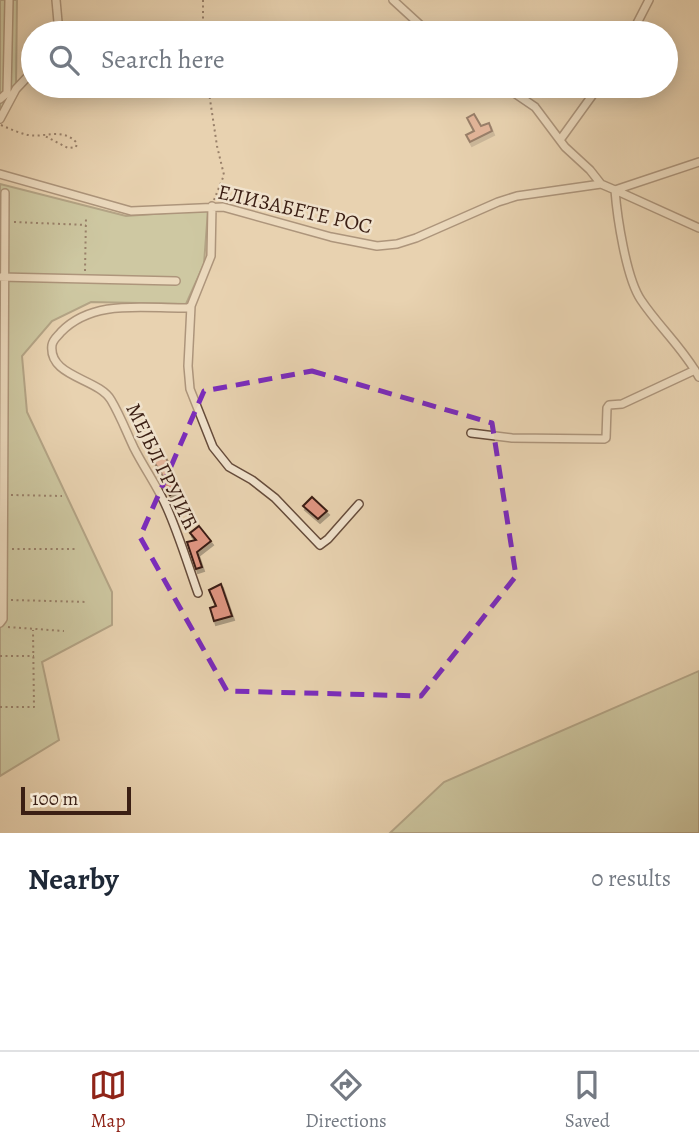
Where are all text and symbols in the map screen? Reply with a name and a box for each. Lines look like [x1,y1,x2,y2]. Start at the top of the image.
search box [21,21,678,98]
icon: search [45,41,83,79]
text: Search here [101,42,225,77]
street label: ЕЛИЗАБЕТЕ РОС [215,178,375,240]
street label: МЕЈБЛ ГРУЈИЋ [119,398,205,534]
scale bar [21,784,131,816]
text: 100 m [32,786,78,812]
text: Nearby [28,859,119,899]
text: 0 results [591,863,671,894]
tab: Map [89,1066,127,1134]
tab: Directions [305,1066,387,1134]
tab: Saved [565,1066,610,1134]

